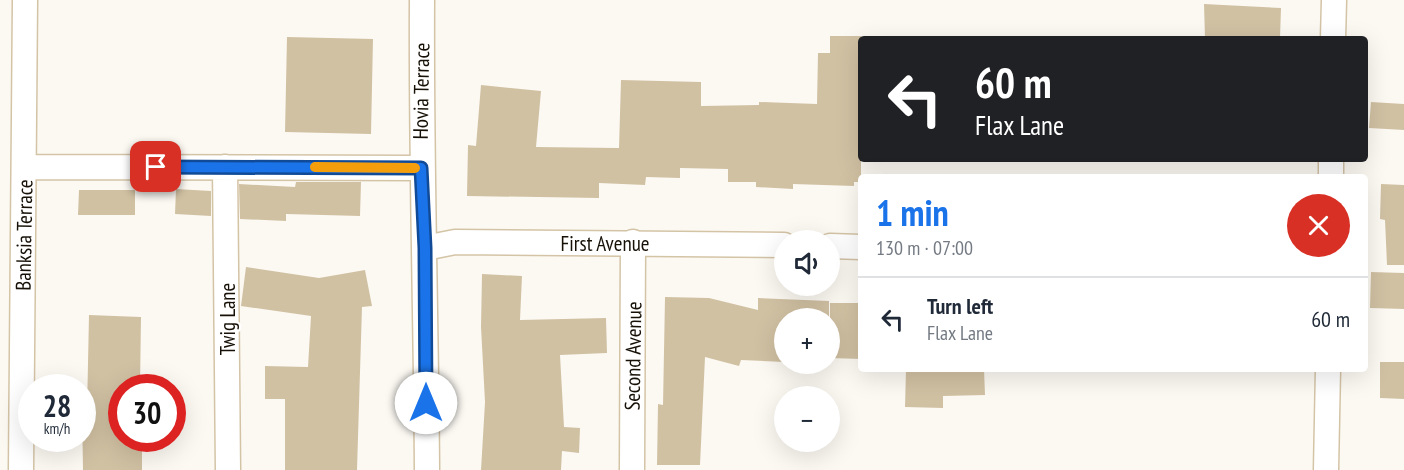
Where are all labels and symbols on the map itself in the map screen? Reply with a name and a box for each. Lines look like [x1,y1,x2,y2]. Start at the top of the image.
street label: Hovia Terrace [407,42,435,140]
pin [130,141,181,192]
street label: Banksia Terrace [10,179,38,291]
street label: First Avenue [561,230,649,257]
street label: Twig Lane [214,283,241,355]
street label: Second Avenue [619,301,647,411]
position arrow [394,371,458,435]
speed limit sign: 30 [108,374,186,452]

